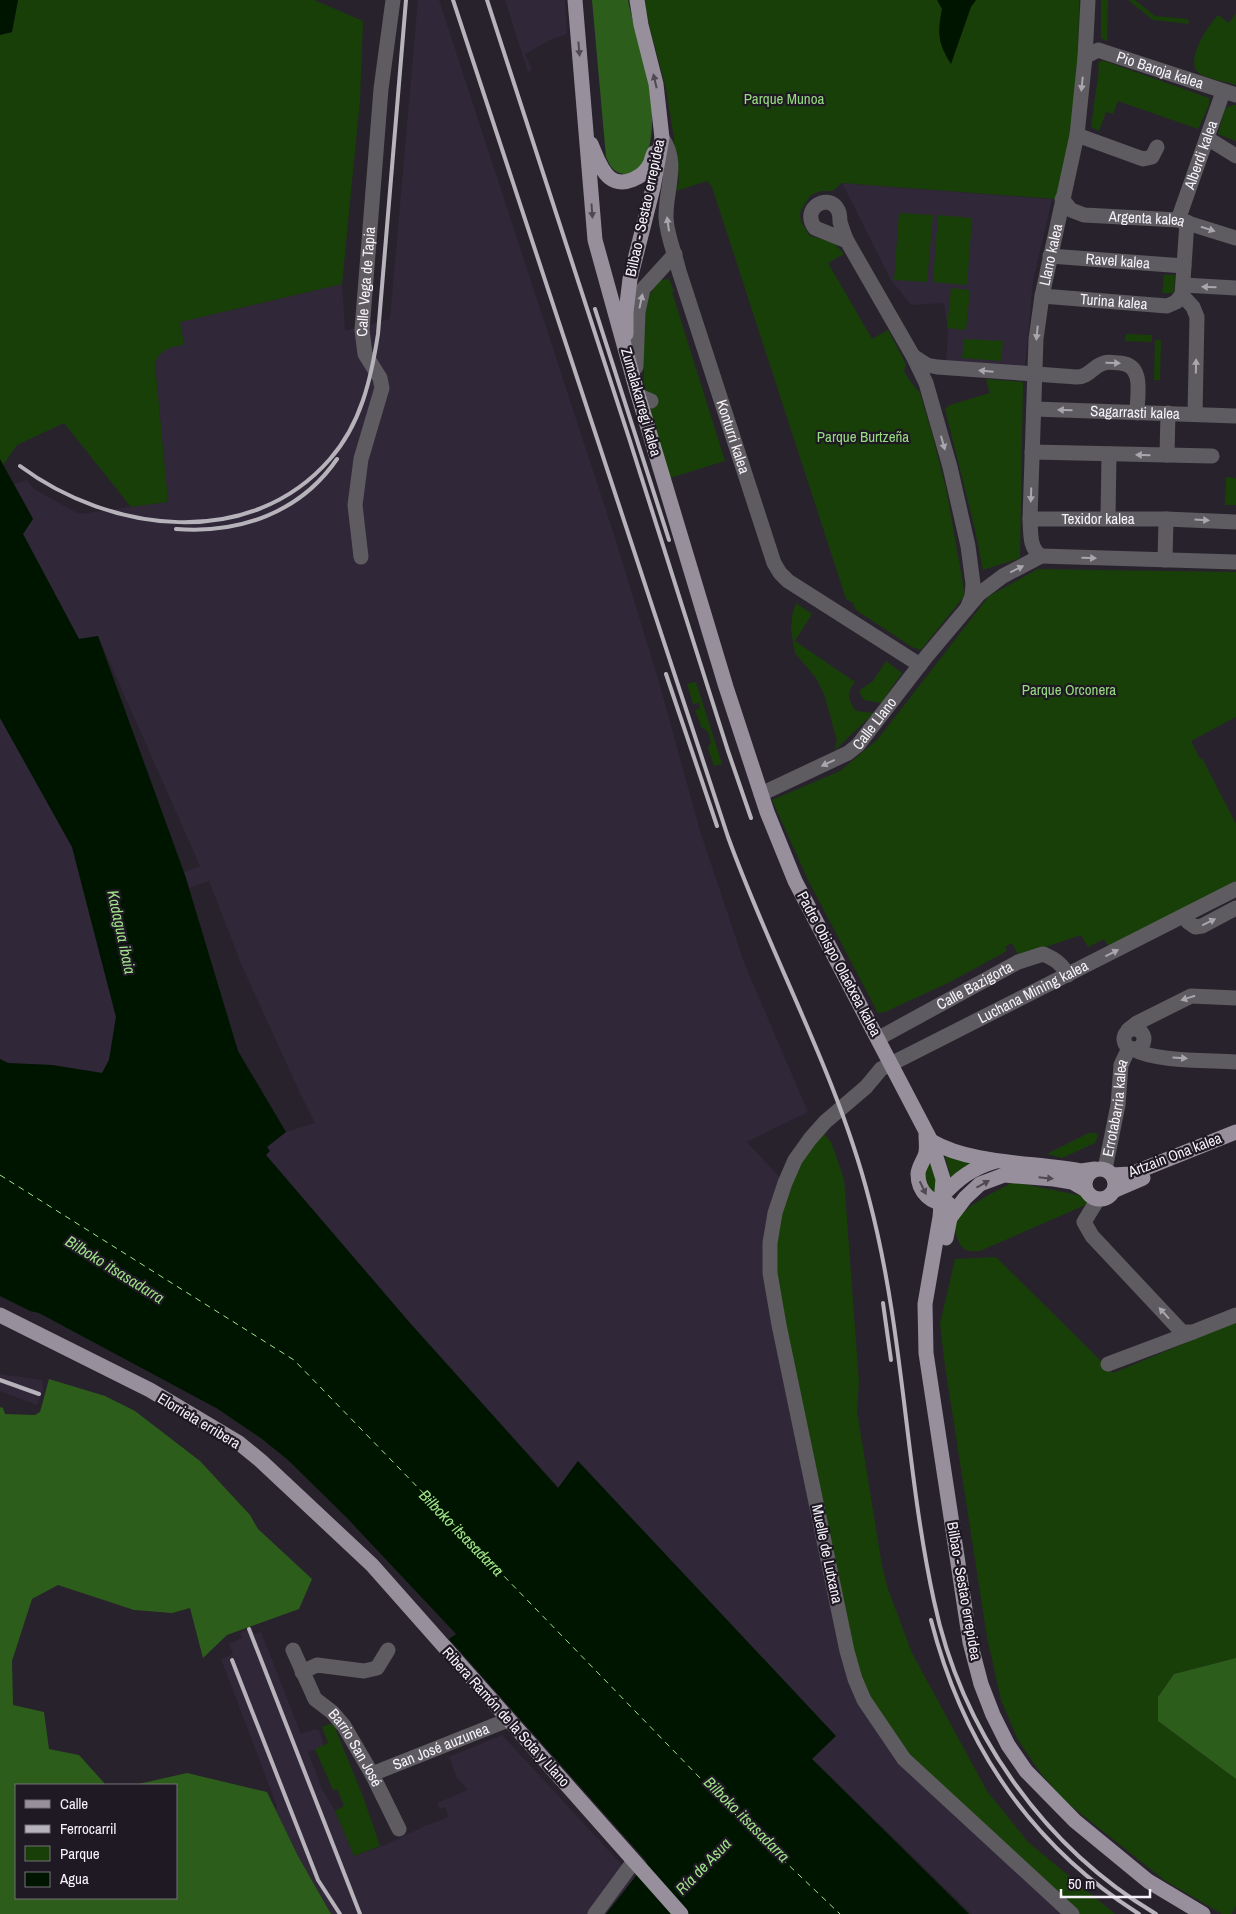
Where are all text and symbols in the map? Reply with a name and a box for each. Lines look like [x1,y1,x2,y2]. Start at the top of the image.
one-way arrow [576,41,584,57]
street label: Pio Baroja kalea [1114,46,1207,94]
one-way arrow [651,74,659,89]
one-way arrow [1078,76,1086,92]
park label: Parque Munoa [744,88,825,109]
street label: Alberdi kalea [1178,117,1222,193]
street label: Bilbao - Sestao errepidea [620,137,669,279]
one-way arrow [589,203,597,219]
street label: Argenta kalea [1107,205,1188,232]
one-way arrow [663,216,671,232]
street label: Llano kalea [1034,221,1067,288]
one-way arrow [1201,225,1216,233]
street label: Calle Vega de Tapia [351,226,380,338]
street label: Ravel kalea [1085,248,1151,273]
one-way arrow [1201,282,1217,290]
street label: Turina kalea [1079,288,1148,314]
one-way arrow [637,293,645,309]
one-way arrow [1033,325,1041,341]
street label: Zumalakarregi kalea [616,345,667,459]
one-way arrow [1192,357,1200,373]
one-way arrow [1106,359,1122,367]
one-way arrow [977,367,993,375]
street label: Konturri kalea [712,397,755,476]
street label: Sagarrasti kalea [1090,400,1180,424]
one-way arrow [1057,406,1073,414]
park label: Parque Burtzeña [817,426,909,447]
one-way arrow [939,435,947,450]
one-way arrow [1135,450,1151,458]
one-way arrow [1027,487,1035,503]
street label: Texidor kalea [1061,508,1135,529]
one-way arrow [1194,517,1210,525]
one-way arrow [1082,554,1098,562]
one-way arrow [1010,565,1024,573]
park label: Parque Orconera [1022,679,1116,700]
street label: Calle Llano [847,692,901,754]
one-way arrow [821,759,835,767]
water label: Kadagua ibaia [102,888,142,976]
street label: Padre Obispo Olaetxea kalea [792,888,887,1040]
one-way arrow [1202,918,1216,926]
one-way arrow [1104,949,1119,957]
street label: Luchana Mining kalea [974,955,1092,1028]
street label: Calle Bazigorta [932,956,1016,1015]
one-way arrow [1180,995,1195,1003]
street label: Errotabarria kalea [1097,1055,1133,1159]
one-way arrow [1172,1055,1188,1063]
street label: Artzain Ona kalea [1124,1127,1225,1182]
one-way arrow [1038,1174,1054,1182]
one-way arrow [975,1180,990,1188]
one-way arrow [919,1181,927,1196]
water label: Bilboko itsasadarra [61,1230,169,1308]
one-way arrow [1158,1307,1169,1320]
street label: Elorrieta erribera [154,1388,245,1454]
water label: Bilboko itsasadarra [414,1484,509,1581]
street label: Muelle de Lutxana [807,1503,848,1605]
street label: Bilbao - Sestao errepidea [942,1520,987,1662]
street label: Ribera Ramón de la Sota y Llano [438,1642,575,1791]
street label: Barrio San José [324,1704,388,1790]
street label: San José auzunea [389,1718,492,1775]
water label: Bilboko itsasadarra [699,1771,795,1867]
legend [15,1784,178,1899]
text: Calle [60,1793,88,1814]
text: Ferrocarril [60,1818,116,1839]
water label: Ría de Asua [670,1833,736,1899]
text: Parque [60,1843,100,1864]
scale bar [1061,1866,1150,1898]
text: Agua [59,1868,89,1889]
text: 50 m [1068,1873,1095,1894]

